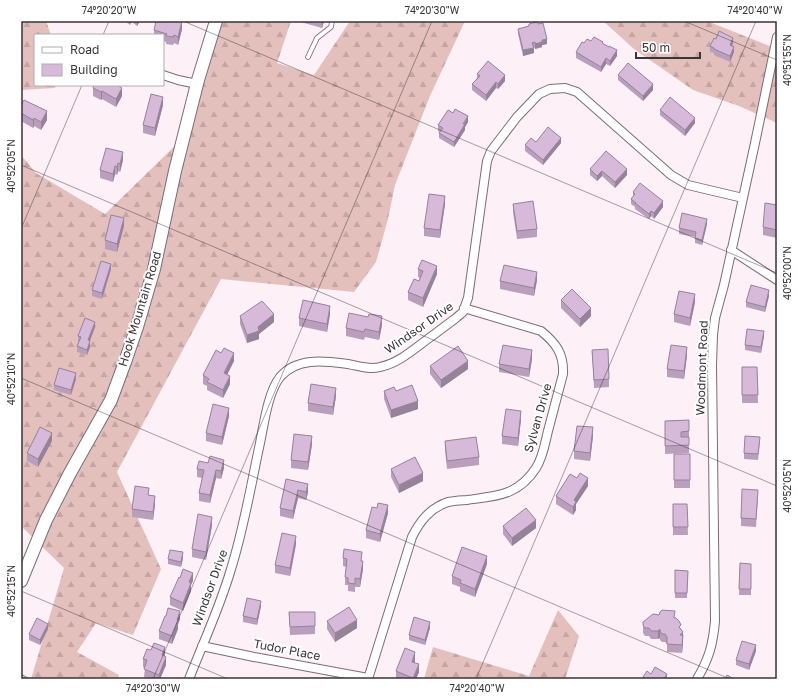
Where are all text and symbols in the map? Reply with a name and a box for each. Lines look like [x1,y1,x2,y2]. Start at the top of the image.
text: 74°20'20"W [82,4,137,16]
text: 74°20'30"W [405,4,460,16]
text: 74°20'40"W [728,4,783,16]
legend [34,34,164,86]
scale bar [636,34,700,60]
text: 40°51'55"N [781,34,793,86]
text: 50 m [642,40,670,55]
text: Road [70,42,99,57]
text: Building [70,62,118,77]
text: 40°52'05"N [5,139,17,193]
text: 40°52'00"N [781,246,793,300]
street label: Hook Mountain Road [115,249,164,368]
street label: Windsor Drive [381,298,456,357]
street label: Woodmont Road [692,320,711,416]
text: 40°52'10"N [5,353,17,405]
street label: Sylvan Drive [521,382,555,454]
text: 40°52'05"N [781,459,793,513]
street label: Windsor Drive [189,547,230,628]
text: 40°52'15"N [5,565,17,617]
street label: Tudor Place [252,636,322,663]
text: 74°20'30"W [126,682,181,694]
text: 74°20'40"W [450,682,505,694]

